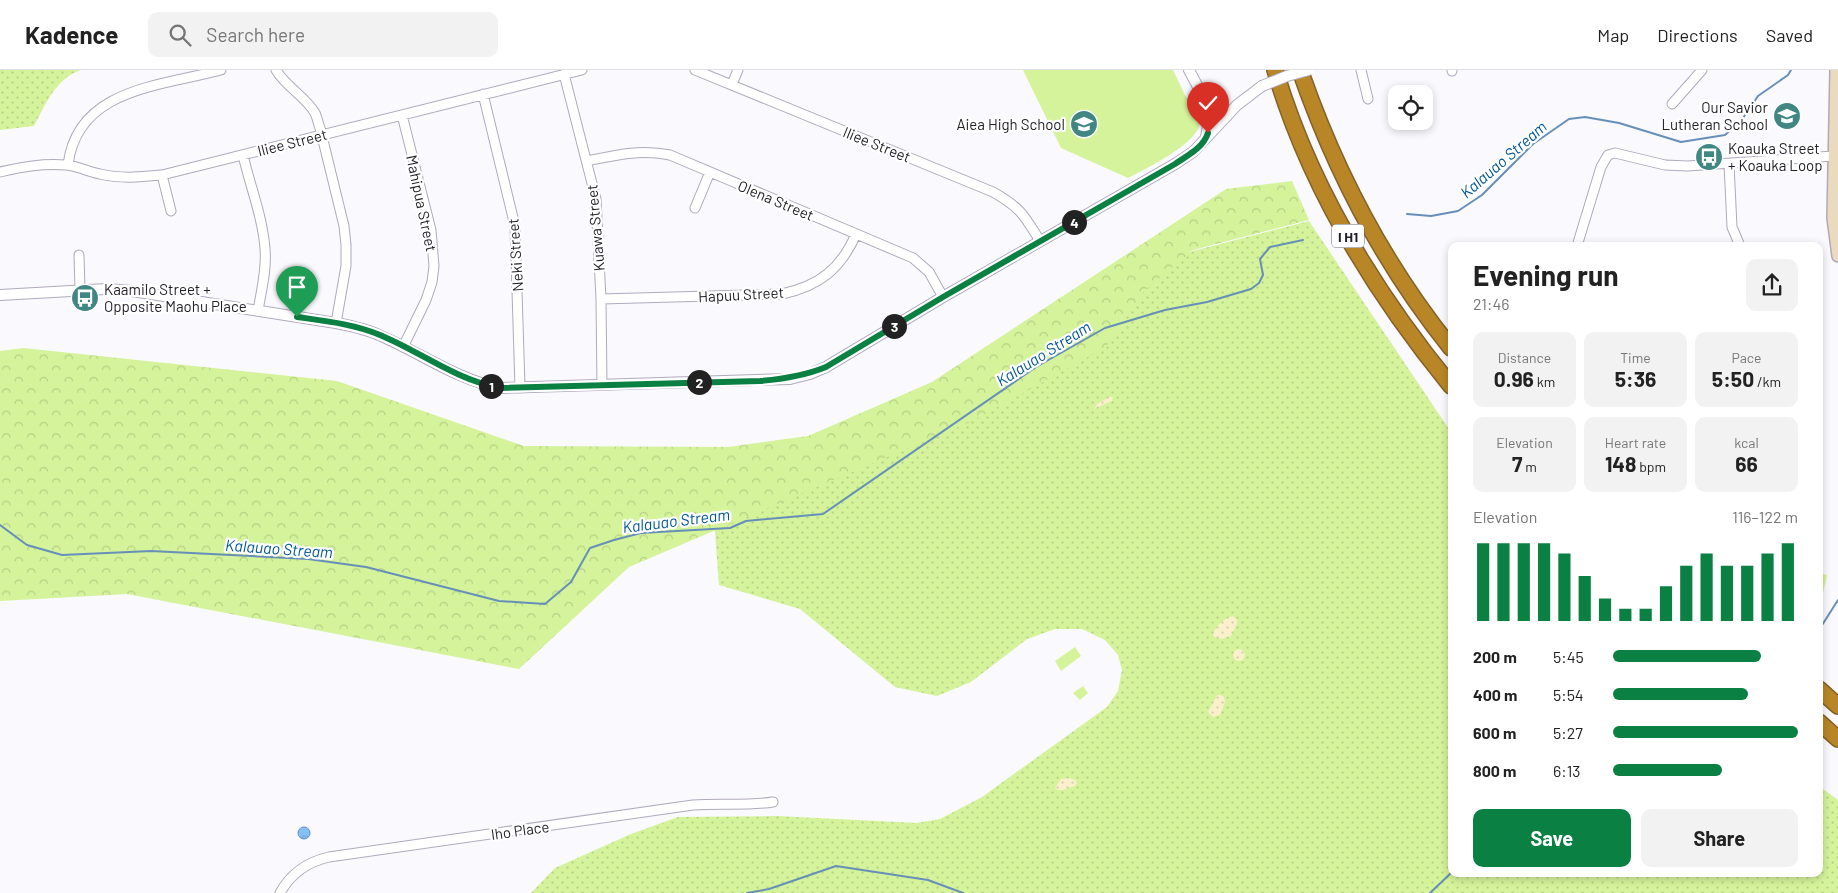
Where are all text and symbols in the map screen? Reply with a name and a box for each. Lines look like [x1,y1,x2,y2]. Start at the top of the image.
search box [148,12,498,57]
text: Kadence [25,20,118,49]
icon: search [166,21,194,49]
text: Search here [206,23,305,46]
text: Map [1597,24,1629,46]
text: Directions [1657,24,1738,46]
text: Saved [1766,24,1813,46]
pin [1187,82,1229,133]
map controls [1388,85,1433,130]
button: locate [1388,85,1433,130]
icon: check [1194,89,1222,117]
place label: Our Savior Lutheran School [1661,98,1769,133]
school or university icon: Our Savior Lutheran School [1772,101,1802,131]
school or university icon: Aiea High School [1069,109,1099,139]
place label: Aiea High School [956,115,1065,133]
water label: Kalauao Stream [1456,116,1550,202]
street label: Iliee Street [841,122,913,166]
street label: Iliee Street [255,125,329,159]
place label: Koauka Street + Koauka Loop [1728,139,1823,174]
bus stop icon: Koauka Street + Koauka Loop [1694,142,1724,172]
street label: Mahipua Street [403,153,441,253]
street label: Olena Street [735,176,817,224]
street label: Kuawa Street [582,184,608,272]
pin: 4 [1062,210,1086,234]
text: 4 [1070,214,1079,231]
street label: Neki Street [503,218,527,292]
road number: I H1 [1332,224,1364,248]
text: Evening run [1473,258,1619,292]
button: share [1746,259,1798,311]
pin [276,266,318,317]
icon: arrive [283,273,311,301]
place label: Kaamilo Street + Opposite Maohu Place [104,280,247,315]
bus stop icon: Kaamilo Street + Opposite Maohu Place [70,283,100,313]
street label: Hapuu Street [698,283,784,305]
text: 21:46 [1473,294,1509,313]
pin: 3 [882,314,906,338]
water label: Kalauao Stream [992,316,1094,390]
text: 3 [891,318,898,335]
text: Distance [1498,349,1551,366]
text: Time [1620,349,1651,366]
text: Pace [1731,349,1762,366]
text: 0.96 [1494,366,1534,391]
text: 5:36 [1615,366,1656,391]
text: 5:50 [1712,366,1754,391]
pin: 2 [686,370,712,394]
text: km [1534,373,1555,390]
text: /km [1754,373,1781,390]
pin: 1 [478,374,504,398]
text: 2 [696,374,703,391]
text: 1 [489,378,494,395]
text: Elevation [1496,434,1553,451]
text: Heart rate [1605,434,1666,451]
text: kcal [1734,434,1759,451]
text: 7 [1512,451,1523,476]
text: 148 [1605,451,1636,476]
text: 66 [1735,451,1758,476]
text: m [1523,458,1537,475]
text: bpm [1636,458,1666,475]
water label: Kalauao Stream [621,504,731,536]
text: Elevation [1473,507,1537,526]
text: 116–122 m [1732,507,1798,526]
water label: Kalauao Stream [224,535,334,561]
text: 200 m [1473,647,1517,666]
text: 5:45 [1553,647,1584,666]
text: 400 m [1473,685,1517,704]
text: 5:54 [1553,685,1584,704]
text: 600 m [1473,723,1516,742]
text: 5:27 [1553,723,1583,742]
text: 800 m [1473,761,1516,780]
text: 6:13 [1553,761,1581,780]
button: Save [1473,809,1631,867]
button: Share [1641,809,1798,867]
street label: Iho Place [490,817,550,843]

